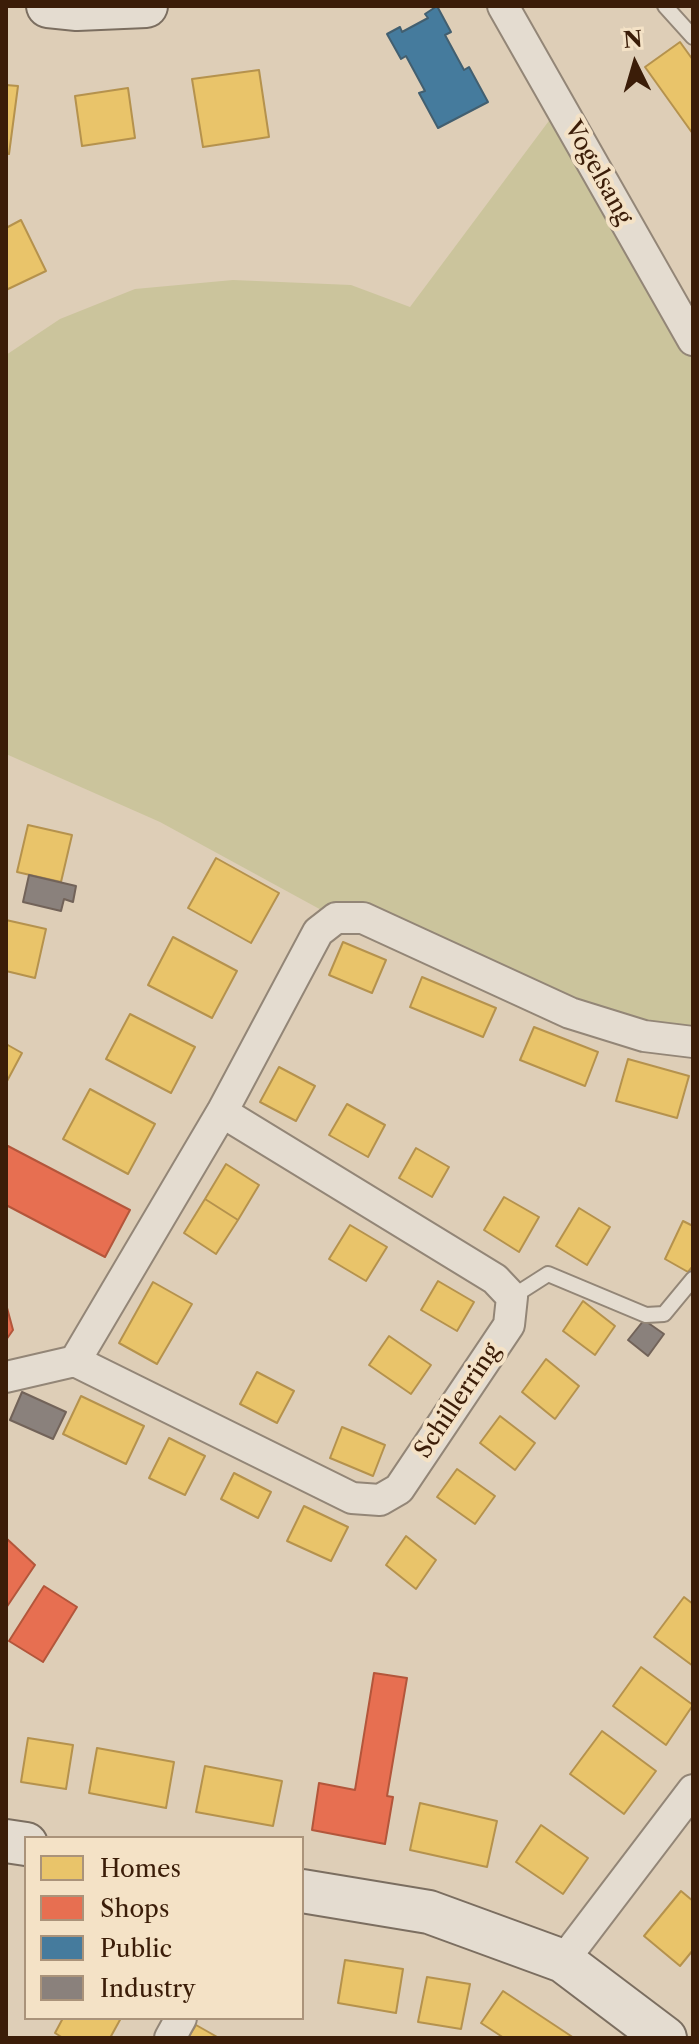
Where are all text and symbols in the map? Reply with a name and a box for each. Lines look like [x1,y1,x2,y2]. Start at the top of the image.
north arrow [595,24,675,104]
text: N [622,25,644,54]
street label: Vogelsang [558,116,638,230]
street label: Schillerring [409,1338,507,1464]
legend [24,1836,304,2020]
text: Homes [100,1854,181,1883]
text: Shops [100,1894,169,1923]
text: Public [100,1934,172,1963]
text: Industry [100,1974,196,2003]

